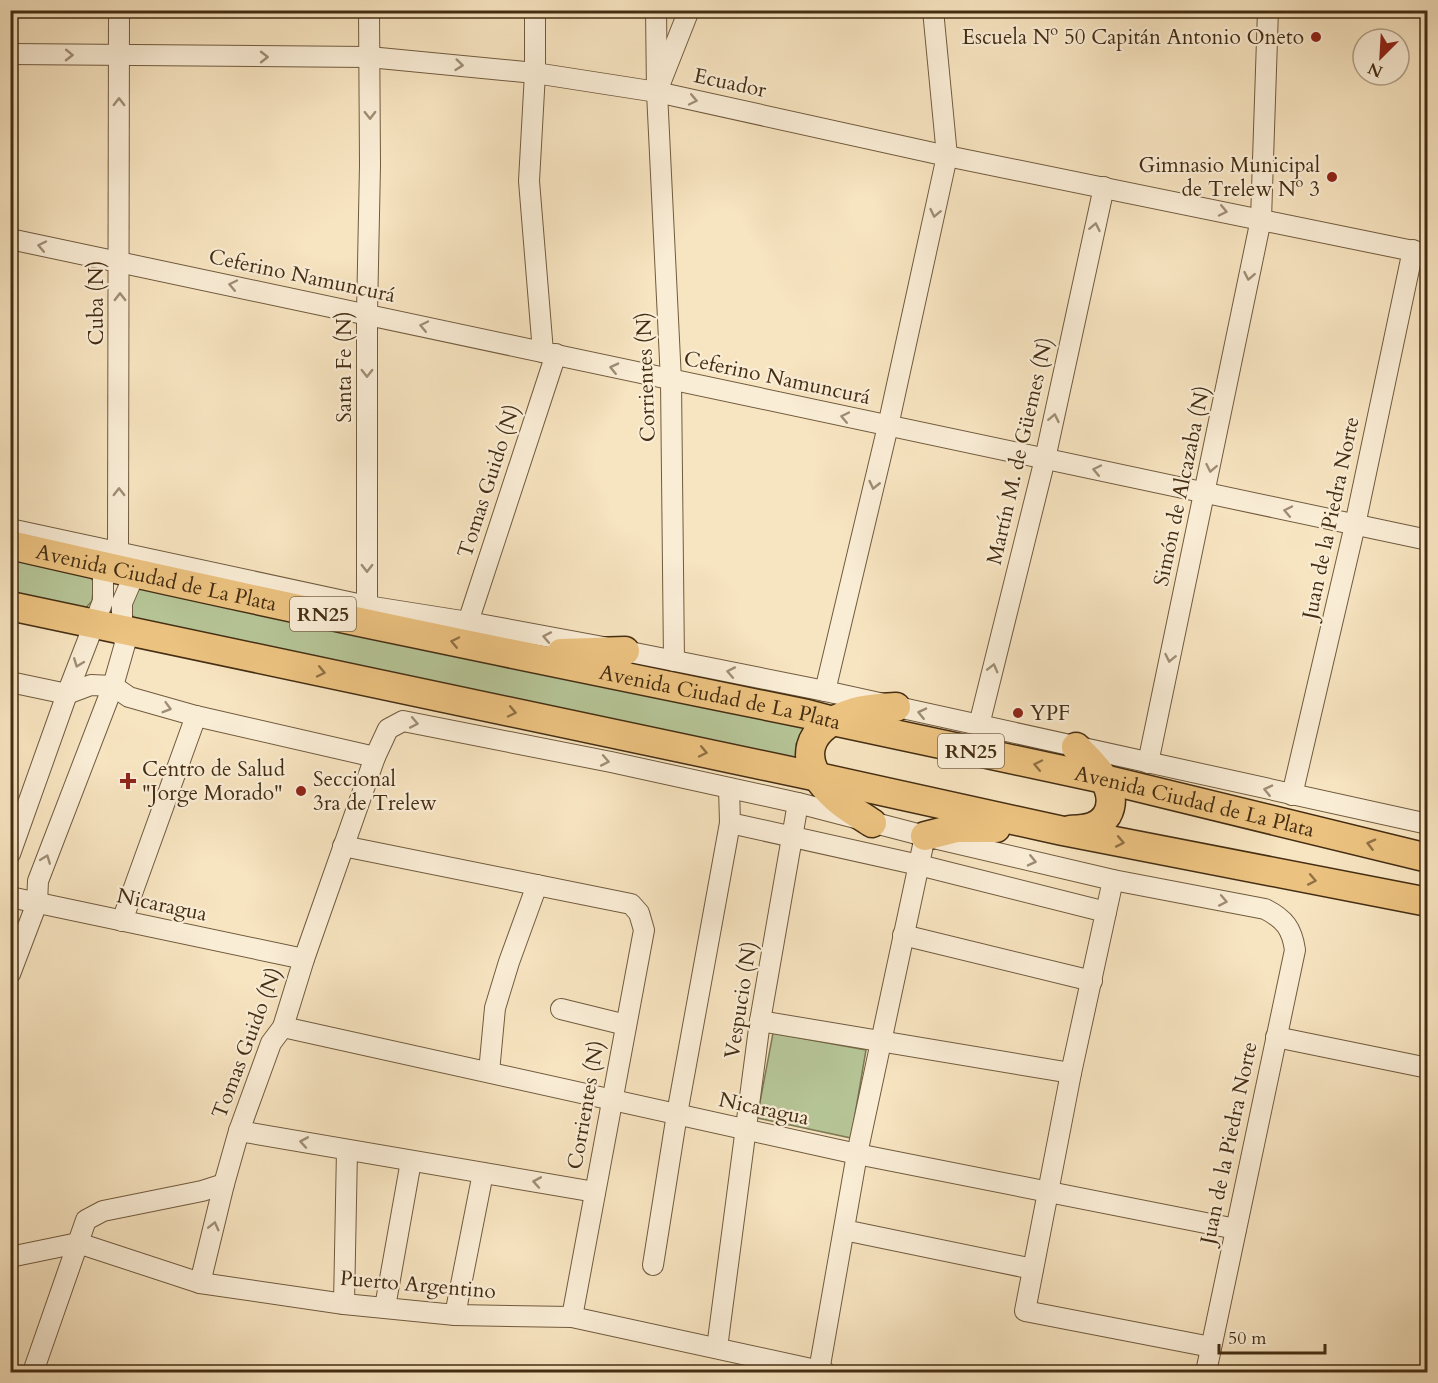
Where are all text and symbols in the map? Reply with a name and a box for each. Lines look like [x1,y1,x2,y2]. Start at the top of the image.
place label: Escuela Nº 50 Capitán Antonio Oneto [962,23,1304,52]
north arrow [1351,27,1411,87]
marker: Escuela Nº 50 Capitán Antonio Oneto [1309,30,1323,44]
one-way arrow [64,49,73,62]
one-way arrow [259,50,268,63]
text: N [1364,57,1386,83]
one-way arrow [454,58,463,71]
street label: Ecuador [691,61,769,105]
one-way arrow [688,93,698,106]
one-way arrow [113,98,125,107]
one-way arrow [363,111,376,120]
place label: Gimnasio Municipal de Trelew Nº 3 [1139,151,1320,204]
marker: Gimnasio Municipal de Trelew Nº 3 [1325,170,1339,184]
one-way arrow [1218,204,1228,217]
one-way arrow [929,208,942,218]
one-way arrow [1088,223,1101,233]
one-way arrow [37,240,47,253]
street label: Ceferino Namuncurá [206,242,398,310]
street label: Cuba (N) [82,261,111,345]
one-way arrow [1244,271,1257,281]
one-way arrow [228,279,238,292]
one-way arrow [114,293,126,302]
street label: Santa Fe (N) [330,311,359,423]
street label: Corrientes (N) [629,311,663,443]
one-way arrow [419,320,429,333]
street label: Martín M. de Güemes (N) [980,334,1060,568]
street label: Ceferino Namuncurá [681,344,873,412]
one-way arrow [609,362,619,375]
one-way arrow [361,369,373,378]
street label: Simón de Alcazaba (N) [1147,383,1217,589]
street label: Tomas Guido (N) [451,401,527,561]
one-way arrow [840,411,850,424]
one-way arrow [1047,413,1060,423]
street label: Juan de la Piedra Norte [1295,414,1367,625]
one-way arrow [1205,462,1218,472]
one-way arrow [1093,465,1103,478]
one-way arrow [868,480,881,490]
one-way arrow [112,488,125,497]
one-way arrow [1283,505,1293,518]
street label: Avenida Ciudad de La Plata [33,537,279,618]
one-way arrow [361,564,373,573]
road number: RN25 [290,597,356,631]
one-way arrow [542,631,551,643]
one-way arrow [450,636,460,649]
one-way arrow [1164,653,1177,663]
one-way arrow [73,657,86,668]
street label: Avenida Ciudad de La Plata [597,658,843,737]
one-way arrow [986,664,998,674]
one-way arrow [316,665,326,678]
one-way arrow [726,666,736,679]
place label: YPF [1030,699,1070,728]
one-way arrow [161,701,172,713]
one-way arrow [507,705,517,718]
marker: YPF [1011,706,1025,720]
one-way arrow [917,707,927,720]
one-way arrow [408,716,418,729]
road number: RN25 [938,734,1004,768]
one-way arrow [697,745,707,758]
one-way arrow [600,754,610,767]
place label: Centro de Salud "Jorge Morado" [142,755,285,808]
one-way arrow [1033,759,1043,772]
street label: Avenida Ciudad de La Plata [1072,759,1317,844]
place label: Seccional 3ra de Trelew [313,765,437,818]
marker: Centro de Salud "Jorge Morado" [119,772,137,790]
marker: Seccional 3ra de Trelew [294,784,308,798]
one-way arrow [1263,784,1273,797]
one-way arrow [1115,835,1125,848]
one-way arrow [1366,839,1376,852]
one-way arrow [39,854,52,865]
one-way arrow [1027,854,1037,867]
one-way arrow [1306,873,1316,886]
street label: Nicaragua [114,881,210,929]
one-way arrow [1217,894,1227,907]
street label: Vespucio (N) [717,939,765,1061]
street label: Tomas Guido (N) [205,963,289,1123]
street label: Corrientes (N) [560,1038,612,1172]
street label: Juan de la Piedra Norte [1193,1039,1265,1250]
street label: Nicaragua [716,1085,812,1133]
one-way arrow [299,1136,309,1149]
one-way arrow [533,1176,543,1189]
one-way arrow [206,1221,219,1231]
street label: Puerto Argentino [339,1264,497,1306]
scale bar [1219,1317,1326,1355]
text: 50 m [1228,1326,1267,1351]

